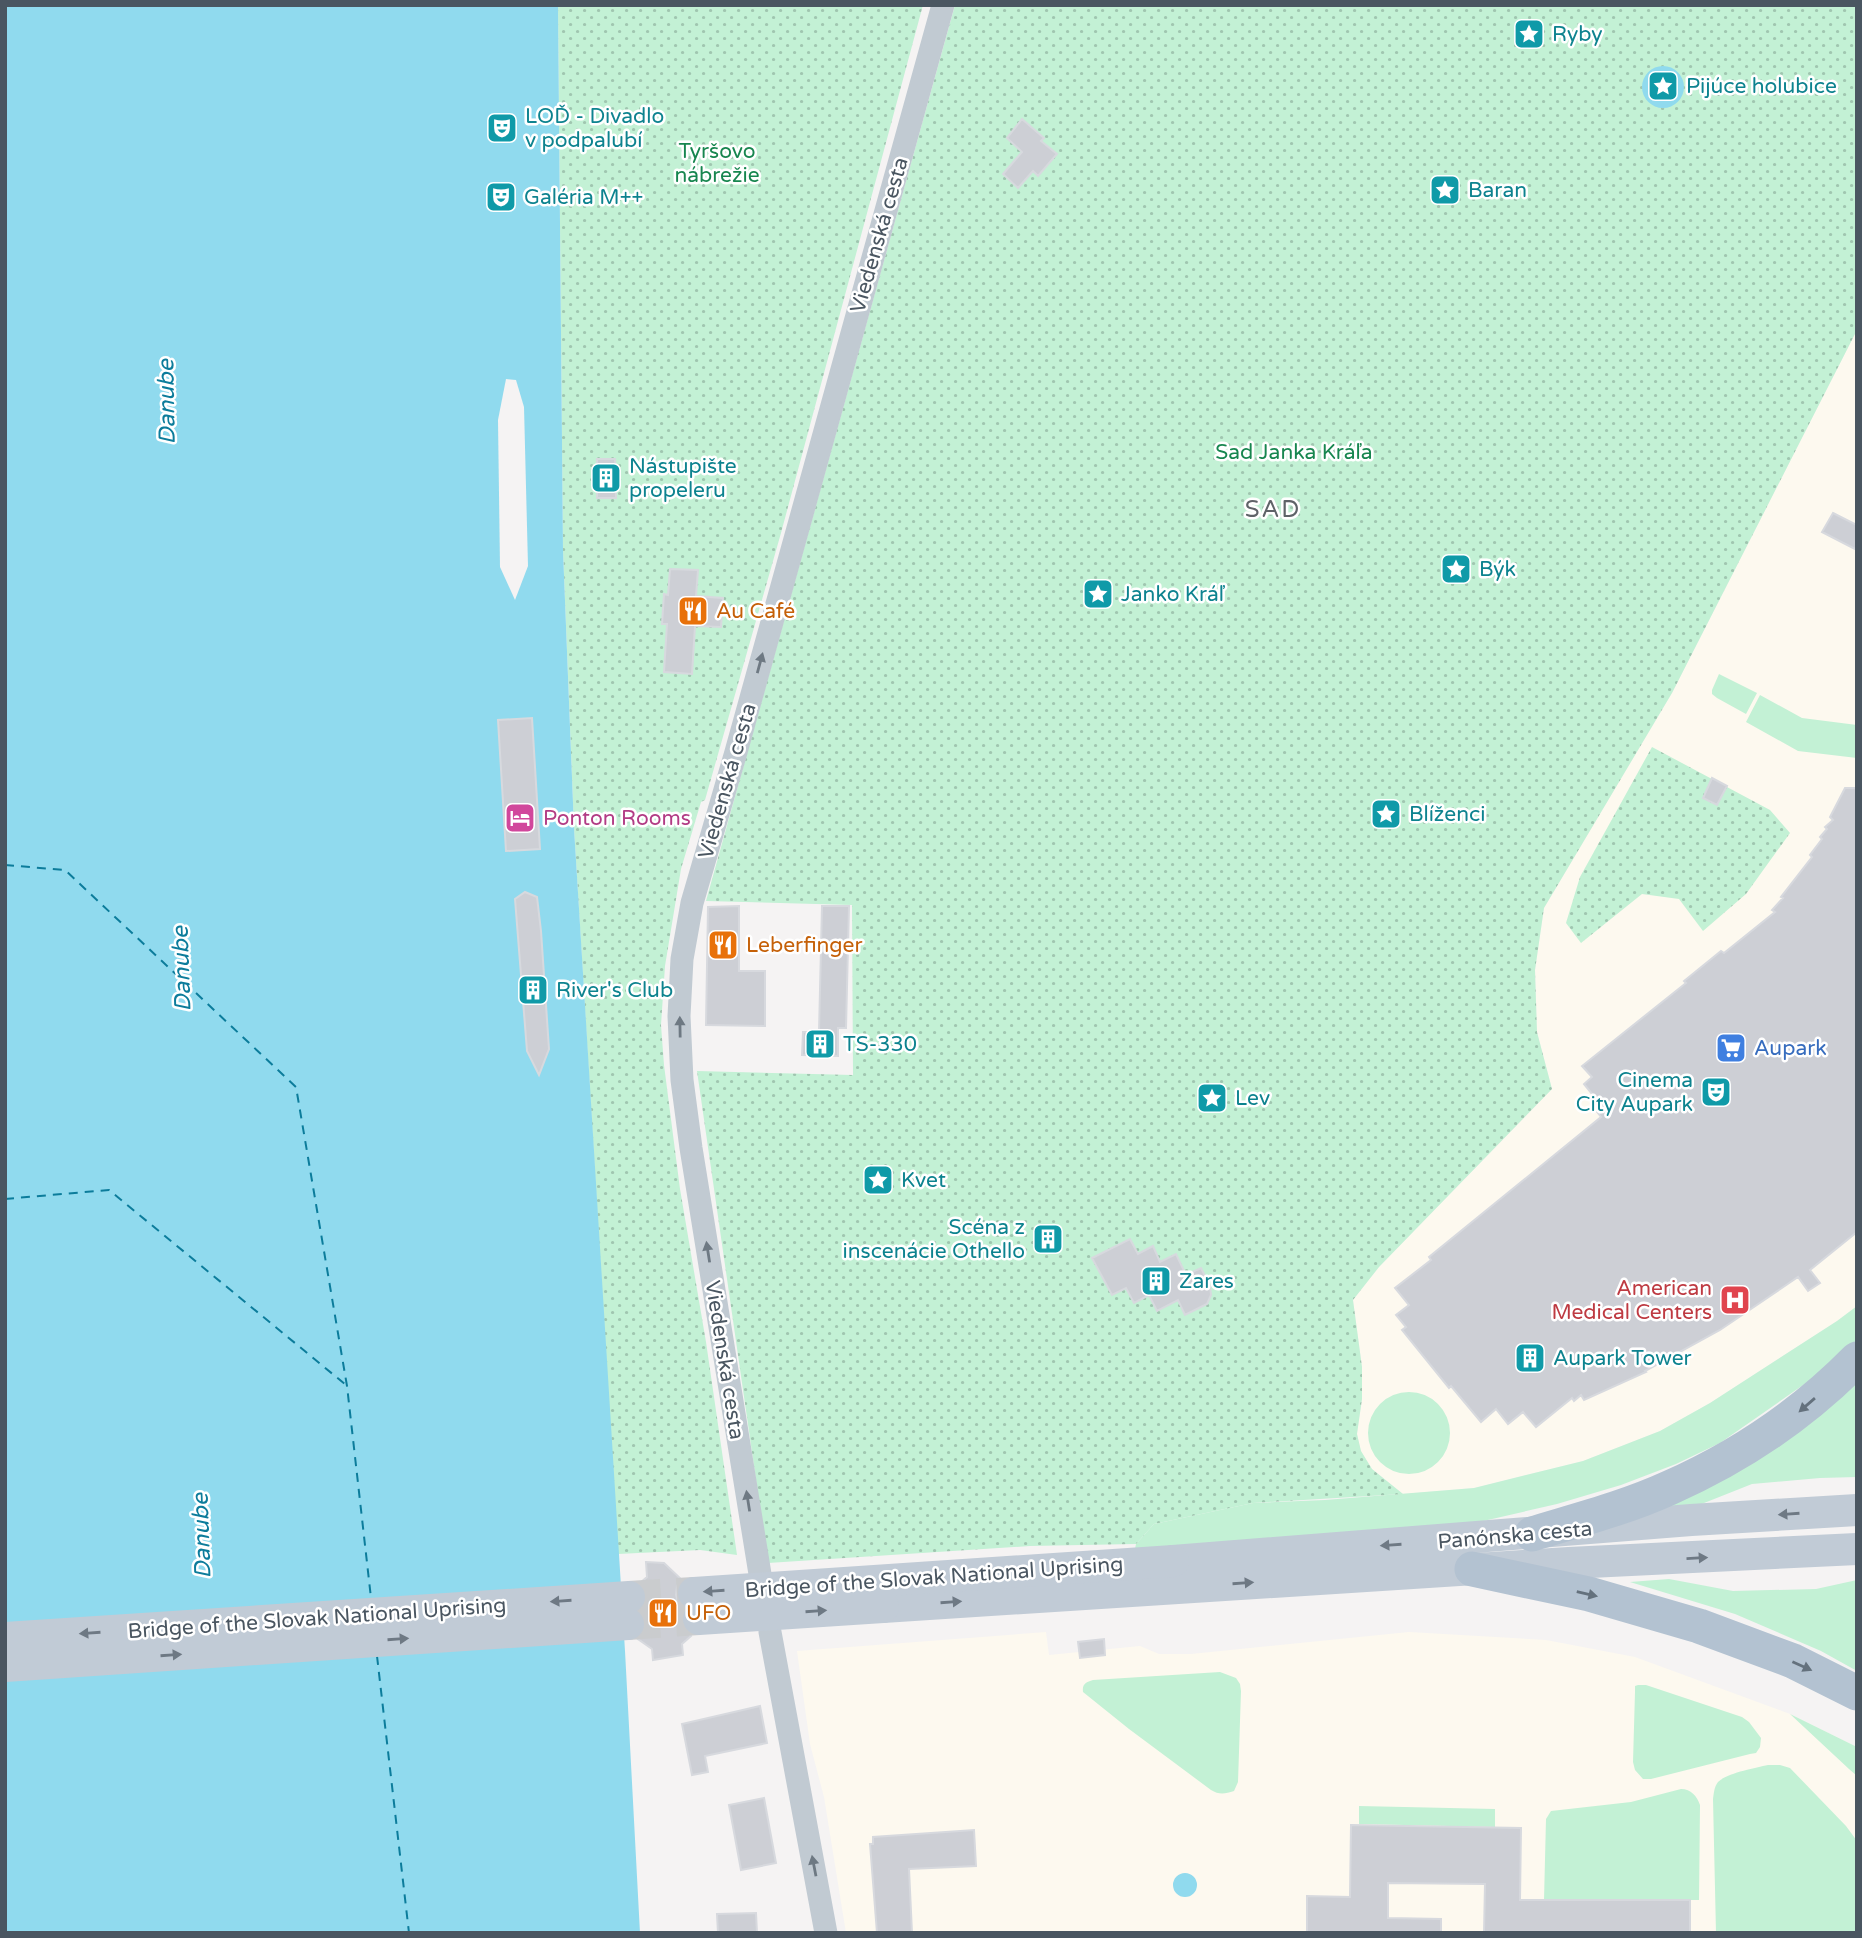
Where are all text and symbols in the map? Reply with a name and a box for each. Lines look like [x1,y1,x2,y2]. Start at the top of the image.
place icon: Ryby [1512,17,1546,51]
place label: Ryby [1552,22,1603,47]
place icon: Pijúce holubice [1646,69,1680,103]
place label: Pijúce holubice [1686,74,1837,99]
place label: LOĎ - Divadlo v podpalubí [525,104,664,153]
theatre icon: LOĎ - Divadlo v podpalubí [485,111,519,145]
park label: Tyršovo nábrežie [674,139,760,188]
street label: Viedenská cesta [845,154,914,316]
place icon: Baran [1428,173,1462,207]
place label: Baran [1468,178,1527,203]
theatre icon: Galéria M++ [484,180,518,214]
place label: Galéria M++ [524,185,643,210]
water label: Danube [152,357,182,445]
park label: Sad Janka Kráľa [1215,440,1373,465]
place label: Nástupište propeleru [629,454,737,503]
building icon: Nástupište propeleru [589,461,623,495]
district label: SAD [1245,495,1301,524]
place icon: Býk [1439,552,1473,586]
place label: Býk [1479,557,1516,582]
place icon: Janko Kráľ [1081,577,1115,611]
place label: Janko Kráľ [1121,582,1226,607]
restaurant icon: Au Café [676,594,710,628]
place label: Au Café [716,599,795,624]
one-way arrow [755,652,766,674]
street label: Viedenská cesta [693,700,762,862]
place icon: Blíženci [1369,797,1403,831]
hotel icon: Ponton Rooms [503,801,537,835]
place label: Blíženci [1409,802,1485,827]
place label: Ponton Rooms [543,806,691,831]
water label: Danube [166,924,197,1012]
restaurant icon: Leberfinger [706,928,740,962]
place label: Leberfinger [746,933,863,958]
building icon: River's Club [516,973,550,1007]
place label: River's Club [556,978,673,1003]
one-way arrow [674,1016,685,1038]
building icon: TS-330 [803,1027,837,1061]
supermarket icon: Aupark [1714,1031,1748,1065]
place label: TS-330 [843,1032,917,1057]
place label: Aupark [1754,1036,1827,1061]
place label: Cinema City Aupark [1576,1068,1693,1117]
theatre icon: Cinema City Aupark [1699,1075,1733,1109]
place icon: Lev [1195,1081,1229,1115]
place label: Lev [1235,1086,1270,1111]
place icon: Kvet [861,1163,895,1197]
place label: Kvet [901,1168,946,1193]
place label: Scéna z inscenácie Othello [843,1215,1025,1264]
building icon: Scéna z inscenácie Othello [1031,1222,1065,1256]
one-way arrow [702,1241,713,1263]
building icon: Zares [1139,1264,1173,1298]
place label: Zares [1179,1269,1234,1294]
place label: American Medical Centers [1551,1276,1712,1325]
street label: Viedenská cesta [700,1279,749,1441]
hospital icon: American Medical Centers [1718,1283,1752,1317]
building icon: Aupark Tower [1513,1341,1547,1375]
place label: Aupark Tower [1553,1346,1692,1371]
one-way arrow [1798,1397,1815,1412]
one-way arrow [742,1490,753,1512]
water label: Danube [186,1491,217,1579]
one-way arrow [1777,1509,1799,1520]
street label: Panónska cesta [1437,1516,1593,1555]
one-way arrow [1380,1539,1402,1550]
street label: Bridge of the Slovak National Uprising [744,1552,1124,1603]
one-way arrow [1686,1552,1708,1563]
one-way arrow [1232,1577,1254,1588]
one-way arrow [703,1586,725,1597]
one-way arrow [1576,1588,1598,1599]
street label: Bridge of the Slovak National Uprising [127,1593,507,1644]
one-way arrow [550,1596,572,1607]
restaurant icon: UFO [646,1596,680,1630]
one-way arrow [940,1596,962,1607]
place label: UFO [686,1601,731,1626]
one-way arrow [805,1605,827,1616]
one-way arrow [79,1628,101,1639]
one-way arrow [387,1634,409,1645]
one-way arrow [160,1649,182,1660]
one-way arrow [1792,1661,1813,1672]
one-way arrow [808,1855,819,1877]

